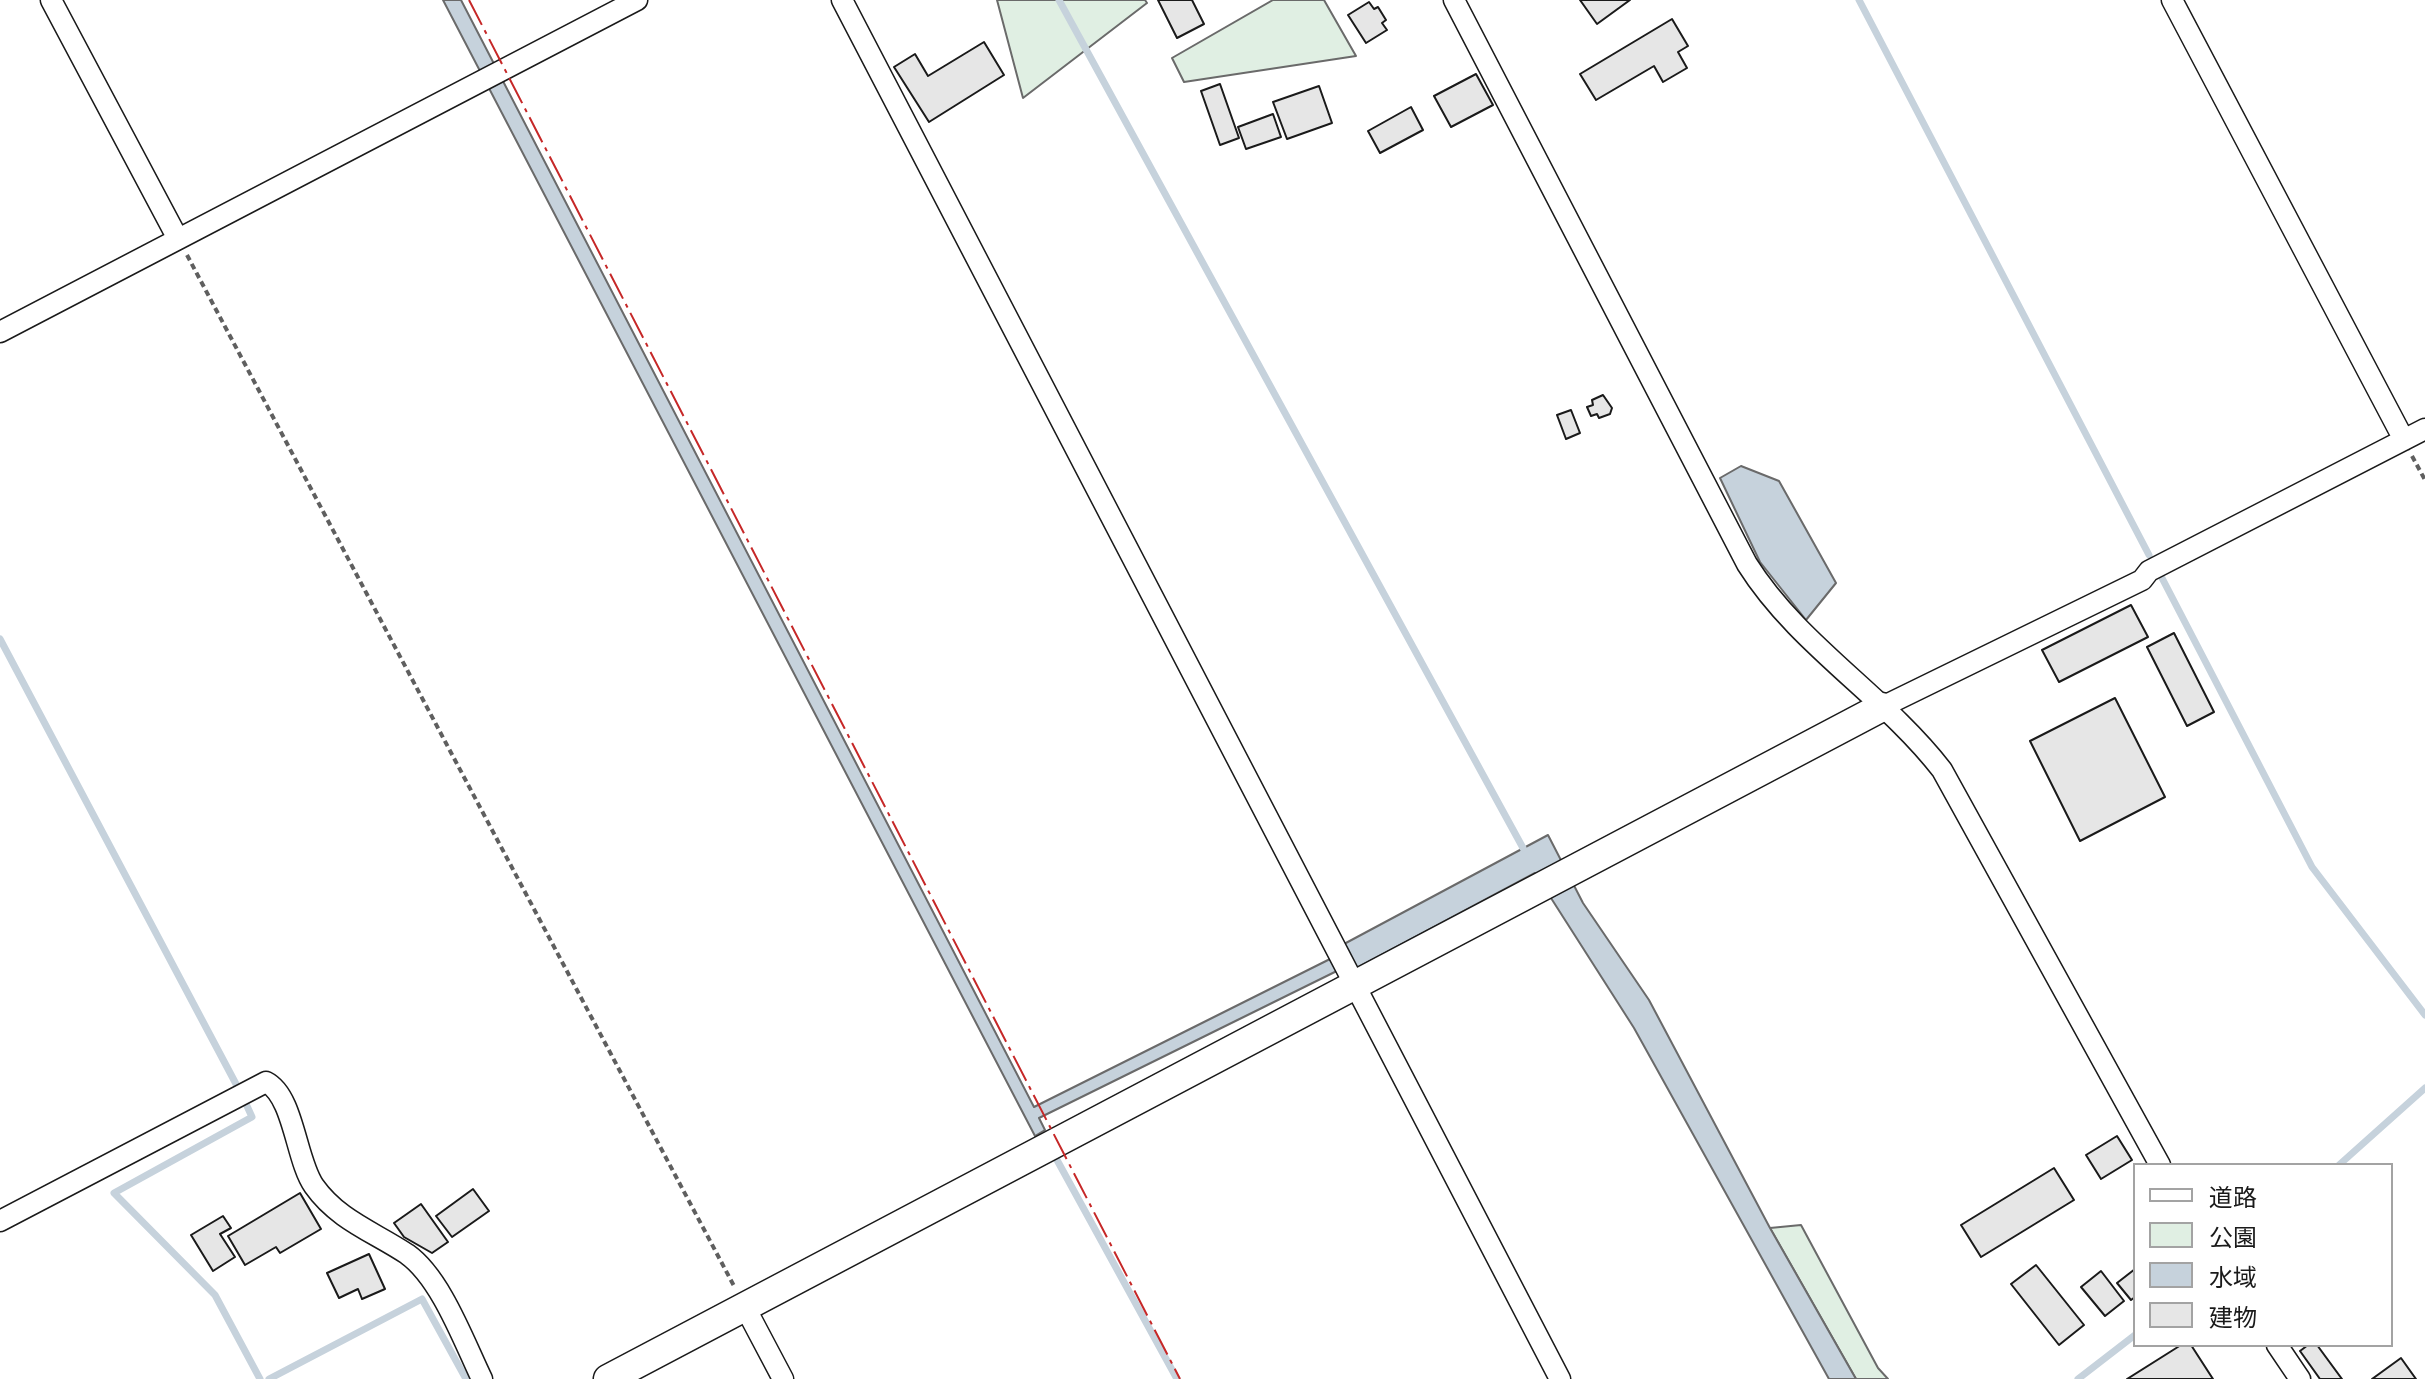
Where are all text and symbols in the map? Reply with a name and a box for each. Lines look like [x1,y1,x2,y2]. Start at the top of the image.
legend [2133,1163,2393,1347]
text: 道路 [2209,1178,2257,1213]
text: 公園 [2209,1218,2257,1253]
text: 水域 [2209,1258,2257,1293]
text: 建物 [2209,1298,2257,1333]

